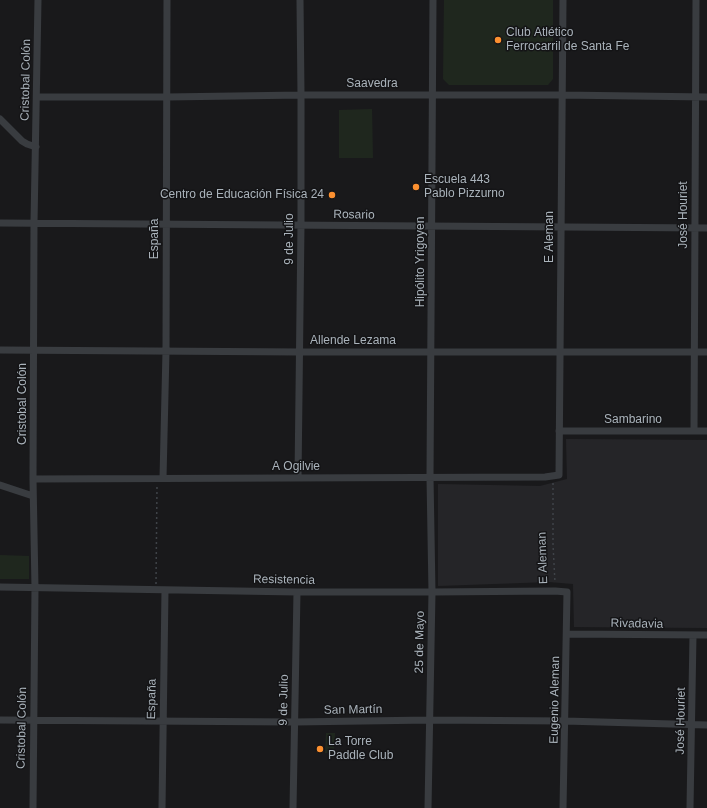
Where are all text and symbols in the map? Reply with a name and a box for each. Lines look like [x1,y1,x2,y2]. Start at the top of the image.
place label: Club Atlético Ferrocarril de Santa Fe [506,26,629,54]
marker: Club Atlético Ferrocarril de Santa Fe [493,35,503,45]
street label: Cristobal Colón [18,39,34,121]
street label: Saavedra [346,77,398,91]
place label: Escuela 443 Pablo Pizzurno [424,173,505,201]
street label: José Houriet [677,181,691,249]
marker: Escuela 443 Pablo Pizzurno [411,182,421,192]
place label: Centro de Educación Física 24 [160,188,324,202]
marker: Centro de Educación Física 24 [327,190,337,200]
street label: Rosario [333,207,375,223]
street label: E Aleman [543,211,557,263]
street label: 9 de Julio [283,213,297,265]
street label: Hipólito Yrigoyen [414,217,428,307]
street label: España [148,219,162,259]
street label: Allende Lezama [310,334,396,348]
street label: Cristobal Colón [16,363,30,445]
street label: Sambarino [604,413,662,427]
street label: A Ogilvie [272,460,320,474]
street label: E Aleman [535,532,551,584]
street label: Resistencia [253,572,315,588]
street label: 25 de Mayo [412,611,428,673]
street label: Rivadavia [611,616,663,632]
street label: Eugenio Aleman [547,656,563,744]
street label: 9 de Julio [276,674,292,726]
street label: España [144,679,160,719]
street label: Cristobal Colón [14,687,30,769]
street label: José Houriet [673,687,689,755]
street label: San Martín [324,702,382,718]
place label: La Torre Paddle Club [328,735,393,763]
marker: La Torre Paddle Club [315,744,325,754]

